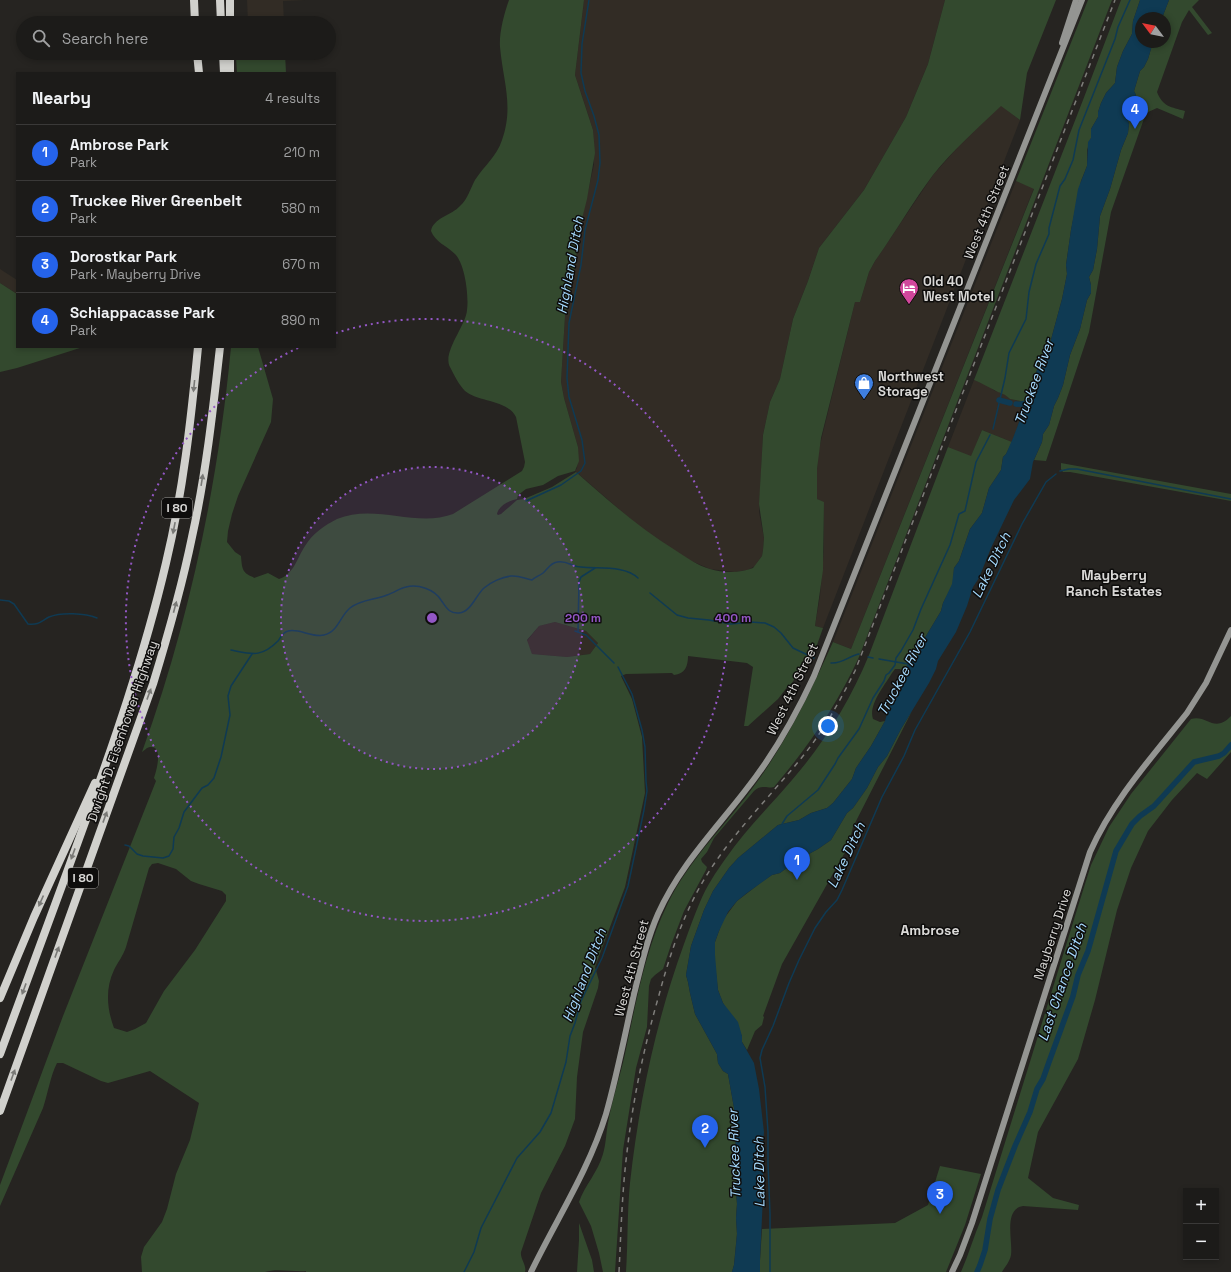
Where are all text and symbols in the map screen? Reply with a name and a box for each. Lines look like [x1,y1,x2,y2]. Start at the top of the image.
north arrow [1135,12,1171,48]
search box [16,16,336,60]
icon: search [30,27,52,49]
text: Search here [62,29,148,48]
text: Nearby [32,87,91,109]
text: 4 results [265,90,320,107]
pin: 4 [1122,96,1148,129]
text: Ambrose Park [70,135,169,154]
text: 1 [42,144,48,161]
text: 210 m [284,144,320,161]
text: Park [70,154,97,171]
street label: West 4th Street [960,163,1013,262]
text: Truckee River Greenbelt [70,191,242,210]
text: 2 [41,200,49,217]
text: 580 m [281,200,320,217]
text: Park [70,210,97,227]
water label: Highland Ditch [553,214,588,315]
text: Dorostkar Park [70,247,177,266]
text: 3 [41,256,49,273]
text: 670 m [282,256,320,273]
text: Park · Mayberry Drive [70,266,201,283]
place label: Old 40 West Motel [923,273,994,305]
hotel icon: Old 40 West Motel [898,277,920,305]
text: Schiappacasse Park [70,303,215,322]
text: 4 [41,312,49,329]
text: 890 m [281,312,320,329]
text: Park [70,322,97,339]
water label: Truckee River [1010,335,1058,427]
place label: Northwest Storage [878,368,944,400]
shop icon: Northwest Storage [853,372,875,400]
one-way arrow [191,380,197,392]
one-way arrow [200,474,206,486]
road number: I 80 [162,498,192,518]
one-way arrow [170,522,176,534]
water label: Lake Ditch [967,529,1015,601]
district label: Mayberry Ranch Estates [1066,566,1162,600]
one-way arrow [172,601,178,613]
text: 200 m [565,610,601,626]
text: 400 m [715,610,751,626]
centre of rings [425,611,439,625]
water label: Truckee River [873,630,932,719]
street label: Dwight D. Eisenhower Highway [83,638,162,824]
street label: West 4th Street [763,641,822,738]
one-way arrow [146,688,152,700]
your location [818,716,838,736]
one-way arrow [103,810,109,822]
water label: Lake Ditch [823,819,869,891]
pin: 1 [784,847,810,880]
one-way arrow [70,848,76,860]
road number: I 80 [68,868,98,888]
street label: Mayberry Drive [1030,886,1075,982]
one-way arrow [38,896,44,907]
street label: West 4th Street [610,918,653,1019]
water label: Last Chance Ditch [1033,920,1091,1043]
district label: Ambrose [900,921,960,939]
water label: Highland Ditch [558,925,610,1024]
one-way arrow [54,946,60,958]
one-way arrow [20,984,26,996]
one-way arrow [10,1068,16,1080]
water label: Truckee River [723,1107,745,1199]
pin: 2 [692,1115,718,1148]
water label: Lake Ditch [749,1136,769,1207]
pin: 3 [927,1181,953,1214]
map controls [1183,1188,1219,1260]
button: + [1183,1188,1219,1224]
button: − [1183,1224,1219,1260]

